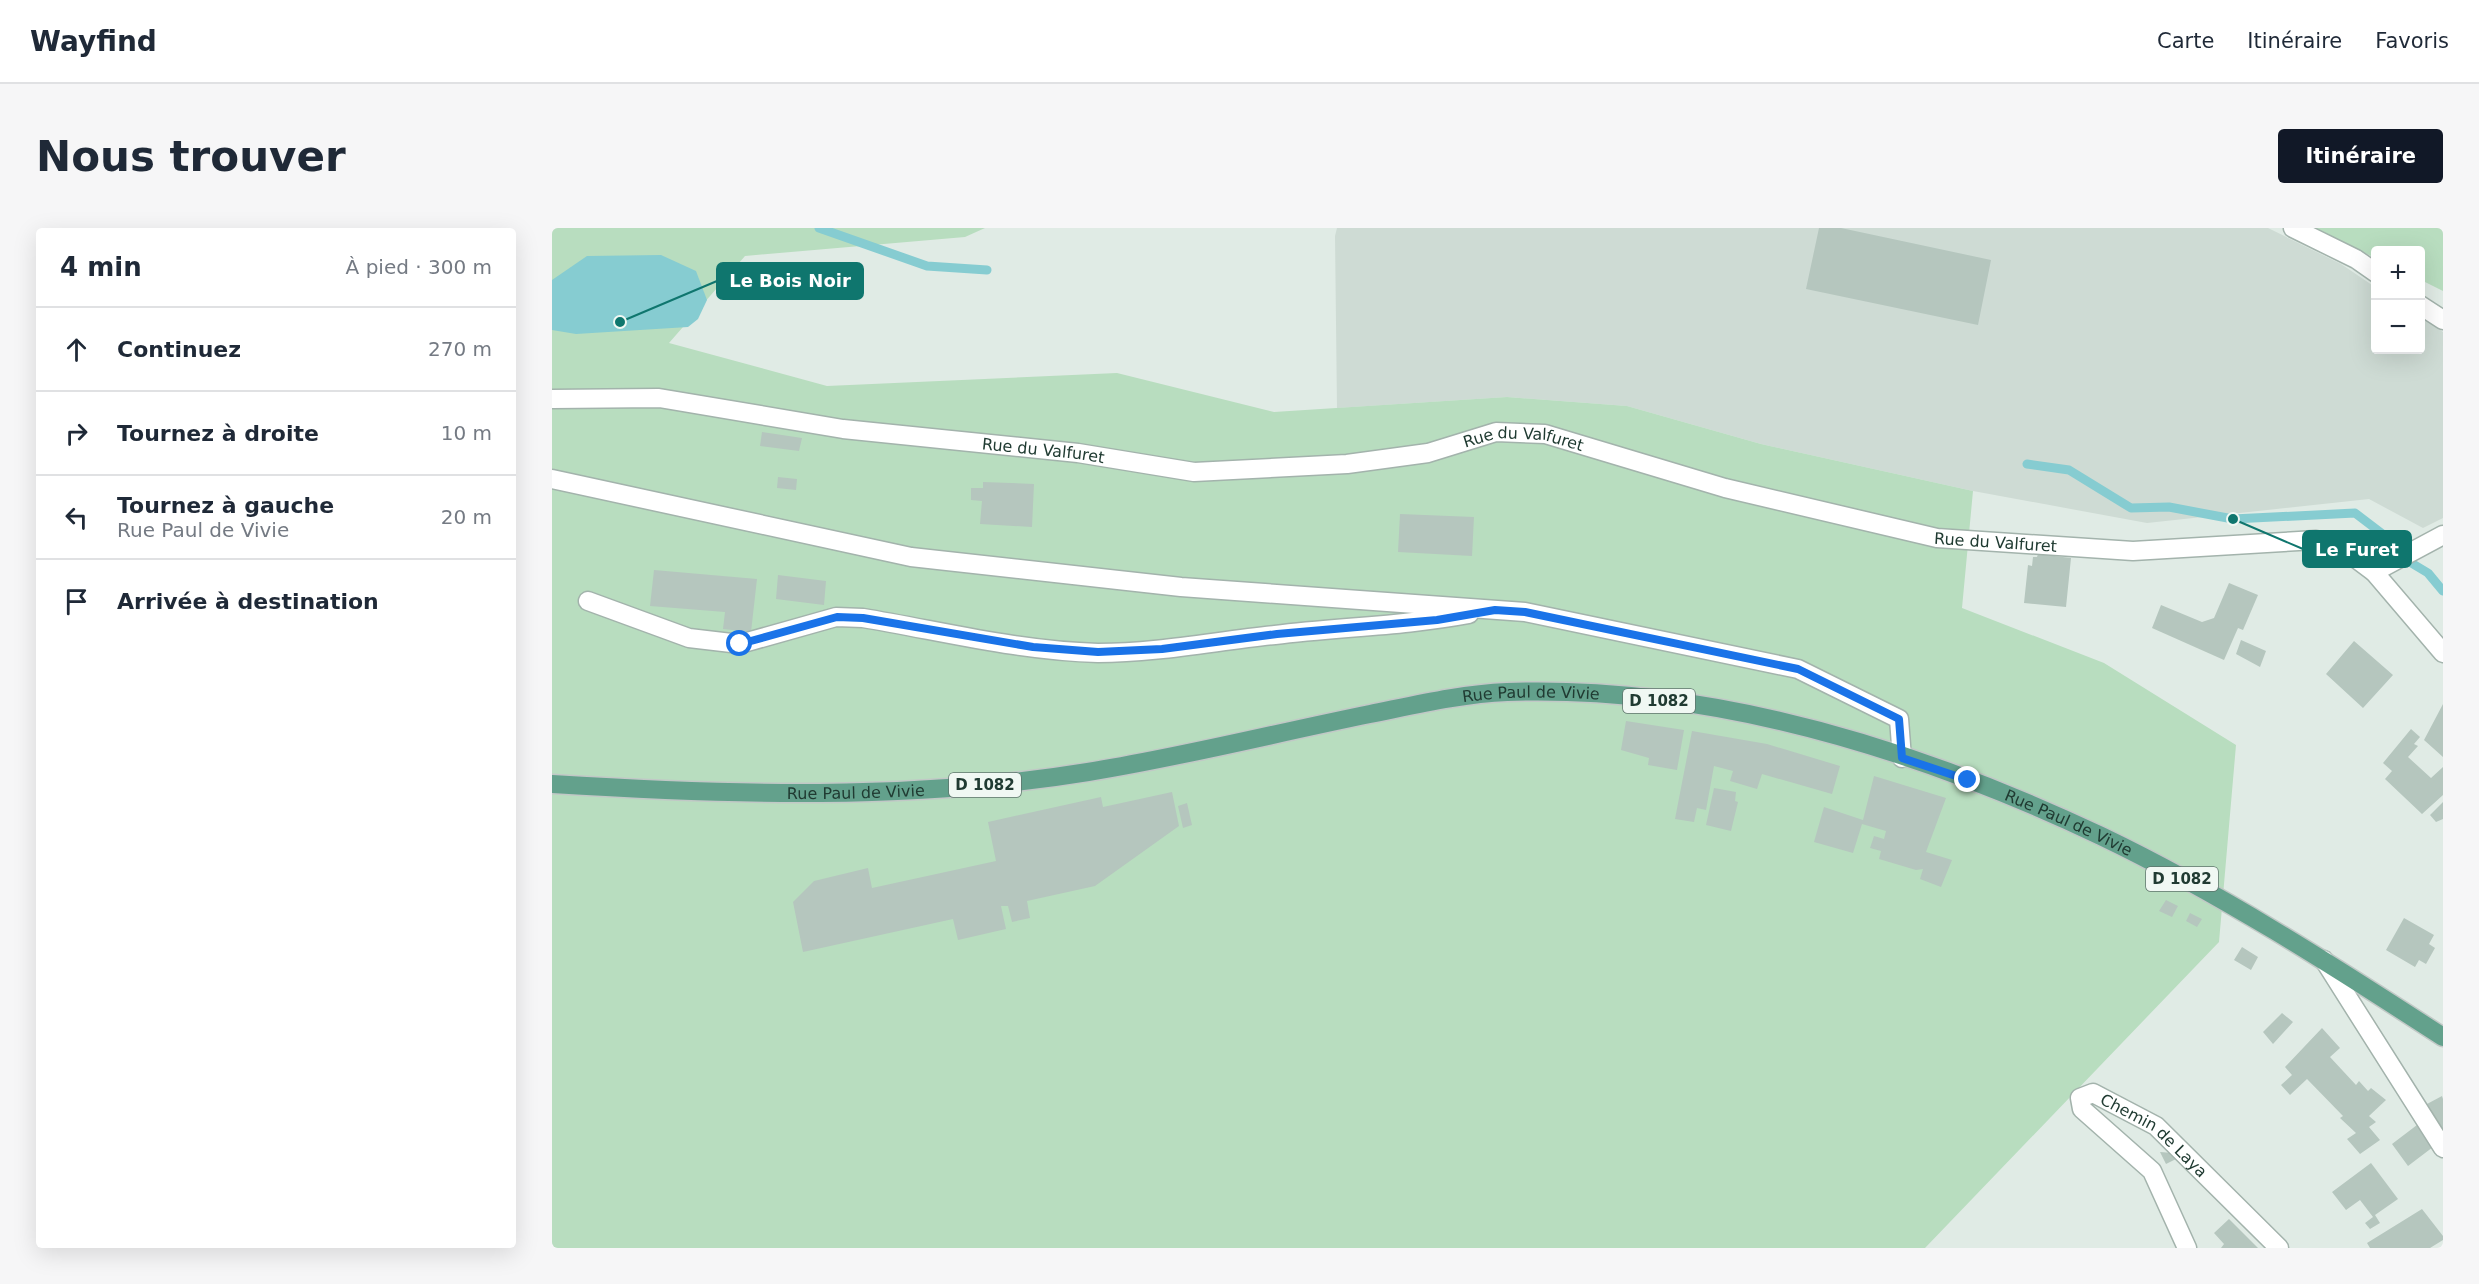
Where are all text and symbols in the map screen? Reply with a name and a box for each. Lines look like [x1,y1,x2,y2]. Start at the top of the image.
text: Wayfind [30,25,157,58]
text: Carte [2157,29,2214,53]
text: Itinéraire [2247,29,2342,53]
text: Favoris [2375,29,2449,53]
button: Itinéraire [2278,129,2443,183]
text: Nous trouver [36,132,346,181]
map controls [2371,246,2425,354]
button: + [2371,246,2425,300]
text: 4 min [60,252,142,282]
text: À pied · 300 m [346,255,492,279]
callout: Le Bois Noir [717,263,863,299]
text: Le Bois Noir [729,270,851,291]
button: − [2371,300,2425,354]
icon: ahead [60,333,93,366]
text: Continuez [117,337,241,362]
text: 270 m [428,337,492,361]
icon: right [60,417,93,450]
text: Tournez à droite [117,421,319,446]
text: 10 m [441,421,492,445]
street label: Rue du Valfuret [1461,423,1586,455]
street label: Rue du Valfuret [981,434,1106,467]
text: Tournez à gauche [117,493,334,518]
icon: left [60,501,93,534]
text: 20 m [441,505,492,529]
text: Rue Paul de Vivie [117,518,289,542]
street label: Rue du Valfuret [1934,529,2058,556]
callout: Le Furet [2303,531,2411,567]
text: Le Furet [2315,539,2399,560]
icon: arrive [60,585,93,618]
text: Arrivée à destination [117,589,379,614]
route start [726,630,752,656]
street label: Rue Paul de Vivie [1461,682,1600,706]
road number: D 1082 [1623,689,1695,713]
route end [1954,766,1980,792]
road number: D 1082 [949,773,1021,797]
street label: Rue Paul de Vivie [787,781,925,803]
street label: Rue Paul de Vivie [2002,786,2135,860]
road number: D 1082 [2146,867,2218,891]
street label: Chemin de Laya [2097,1090,2211,1181]

